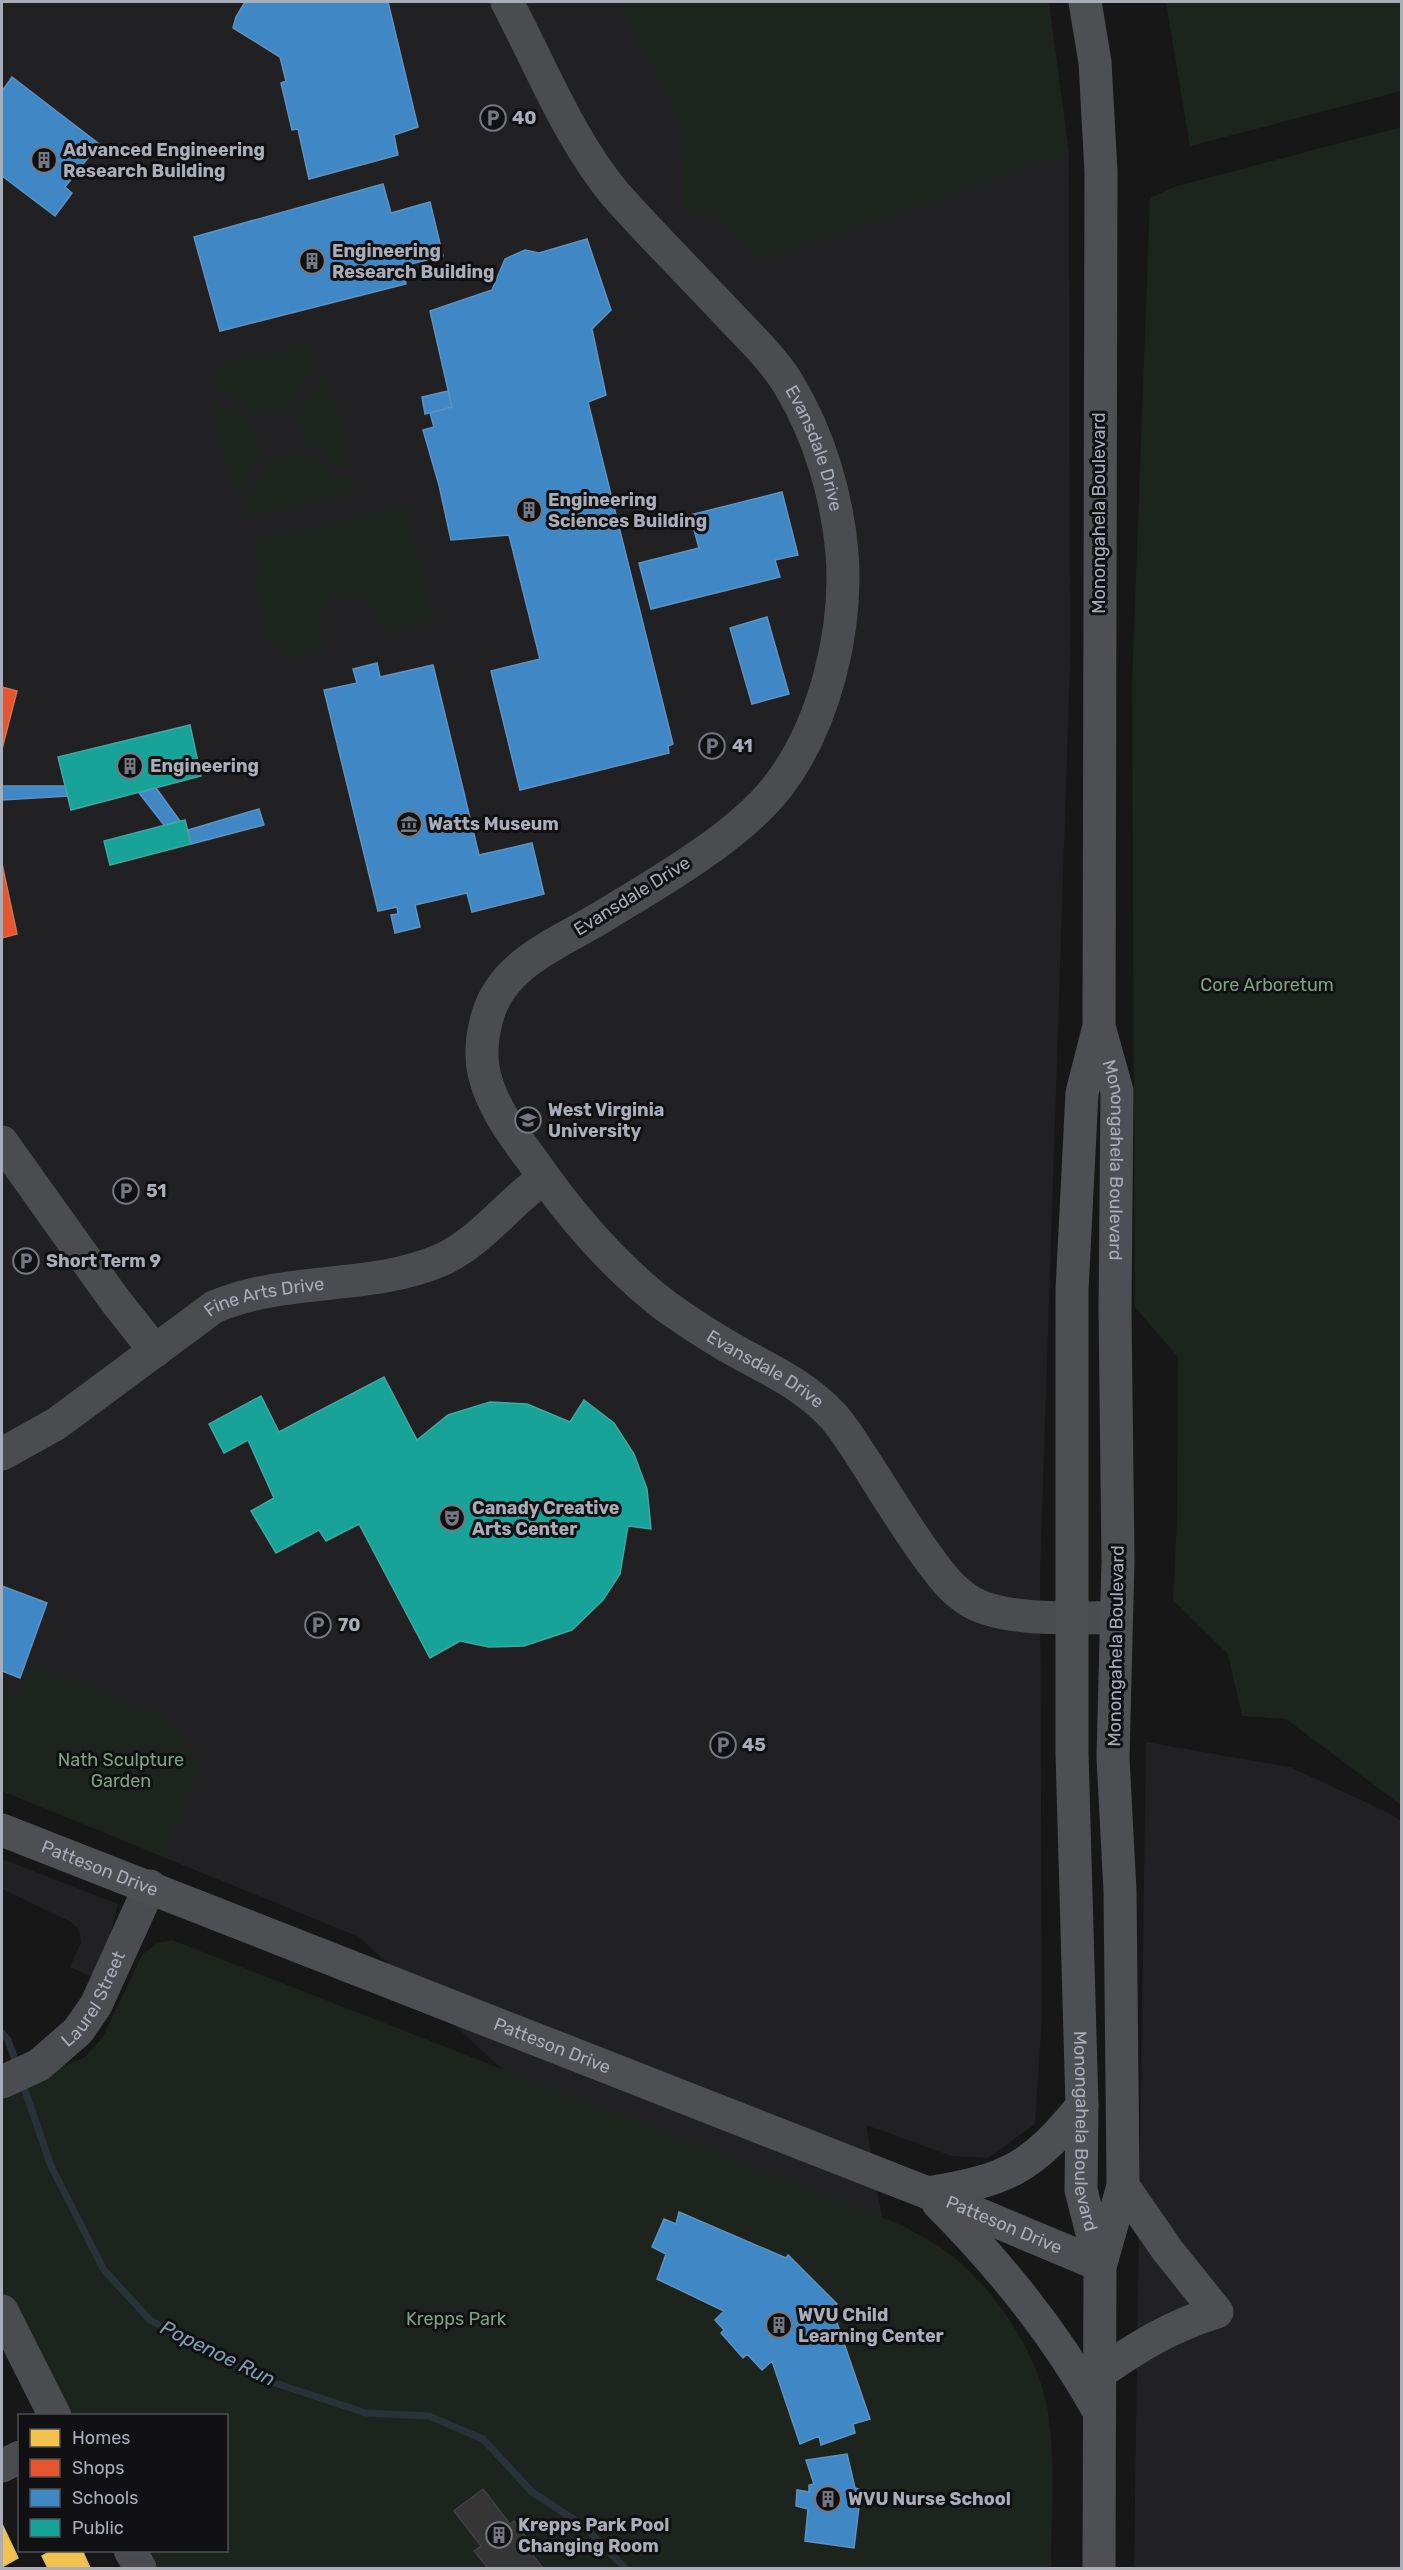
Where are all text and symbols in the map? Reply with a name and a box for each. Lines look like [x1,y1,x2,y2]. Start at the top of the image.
parking icon: 40 [478,103,508,133]
place label: 40 [512,107,537,129]
place label: Advanced Engineering Research Building [63,139,265,182]
building icon: Advanced Engineering Research Building [29,145,59,175]
place label: Engineering Research Building [332,240,495,283]
building icon: Engineering Research Building [297,246,327,276]
street label: Evansdale Drive [780,381,847,513]
street label: Monongahela Boulevard [1088,412,1110,614]
place label: Engineering Sciences Building [548,489,707,532]
building icon: Engineering Sciences Building [514,495,544,525]
parking icon: 41 [697,731,727,761]
place label: 41 [732,735,753,757]
building icon: Engineering [115,751,145,781]
place label: Engineering [150,755,259,777]
museum icon: Watts Museum [394,809,424,839]
place label: Watts Museum [428,813,559,835]
street label: Evansdale Drive [570,851,694,941]
park label: Core Arboretum [1200,974,1334,996]
street label: Monongahela Boulevard [1098,1057,1129,1261]
place label: West Virginia University [548,1099,664,1142]
school or university icon: West Virginia University [513,1105,543,1135]
parking icon: 51 [111,1176,141,1206]
place label: 51 [146,1180,166,1202]
parking icon: Short Term 9 [11,1246,41,1276]
place label: Short Term 9 [46,1250,161,1272]
street label: Fine Arts Drive [200,1273,325,1322]
street label: Evansdale Drive [702,1325,828,1413]
place label: Canady Creative Arts Center [472,1497,620,1540]
theatre icon: Canady Creative Arts Center [437,1503,467,1533]
street label: Monongahela Boulevard [1103,1545,1129,1747]
parking icon: 70 [303,1610,333,1640]
place label: 70 [338,1614,361,1636]
parking icon: 45 [708,1730,738,1760]
place label: 45 [742,1734,766,1756]
park label: Nath Sculpture Garden [58,1749,184,1792]
street label: Patteson Drive [38,1836,161,1901]
street label: Laurel Street [57,1947,130,2052]
street label: Patteson Drive [491,2013,614,2079]
street label: Monongahela Boulevard [1069,2030,1102,2234]
street label: Patteson Drive [943,2191,1065,2259]
place label: WVU Child Learning Center [798,2304,944,2347]
park label: Krepps Park [406,2308,507,2330]
building icon: WVU Child Learning Center [764,2310,794,2340]
water label: Popenoe Run [157,2315,279,2391]
legend [18,2414,228,2552]
text: Homes [72,2427,130,2449]
text: Shops [72,2457,124,2479]
building icon: WVU Nurse School [813,2484,843,2514]
text: Schools [72,2487,138,2509]
place label: WVU Nurse School [848,2488,1011,2510]
place label: Krepps Park Pool Changing Room [518,2514,669,2557]
text: Public [72,2517,124,2539]
building icon: Krepps Park Pool Changing Room [484,2520,514,2550]

